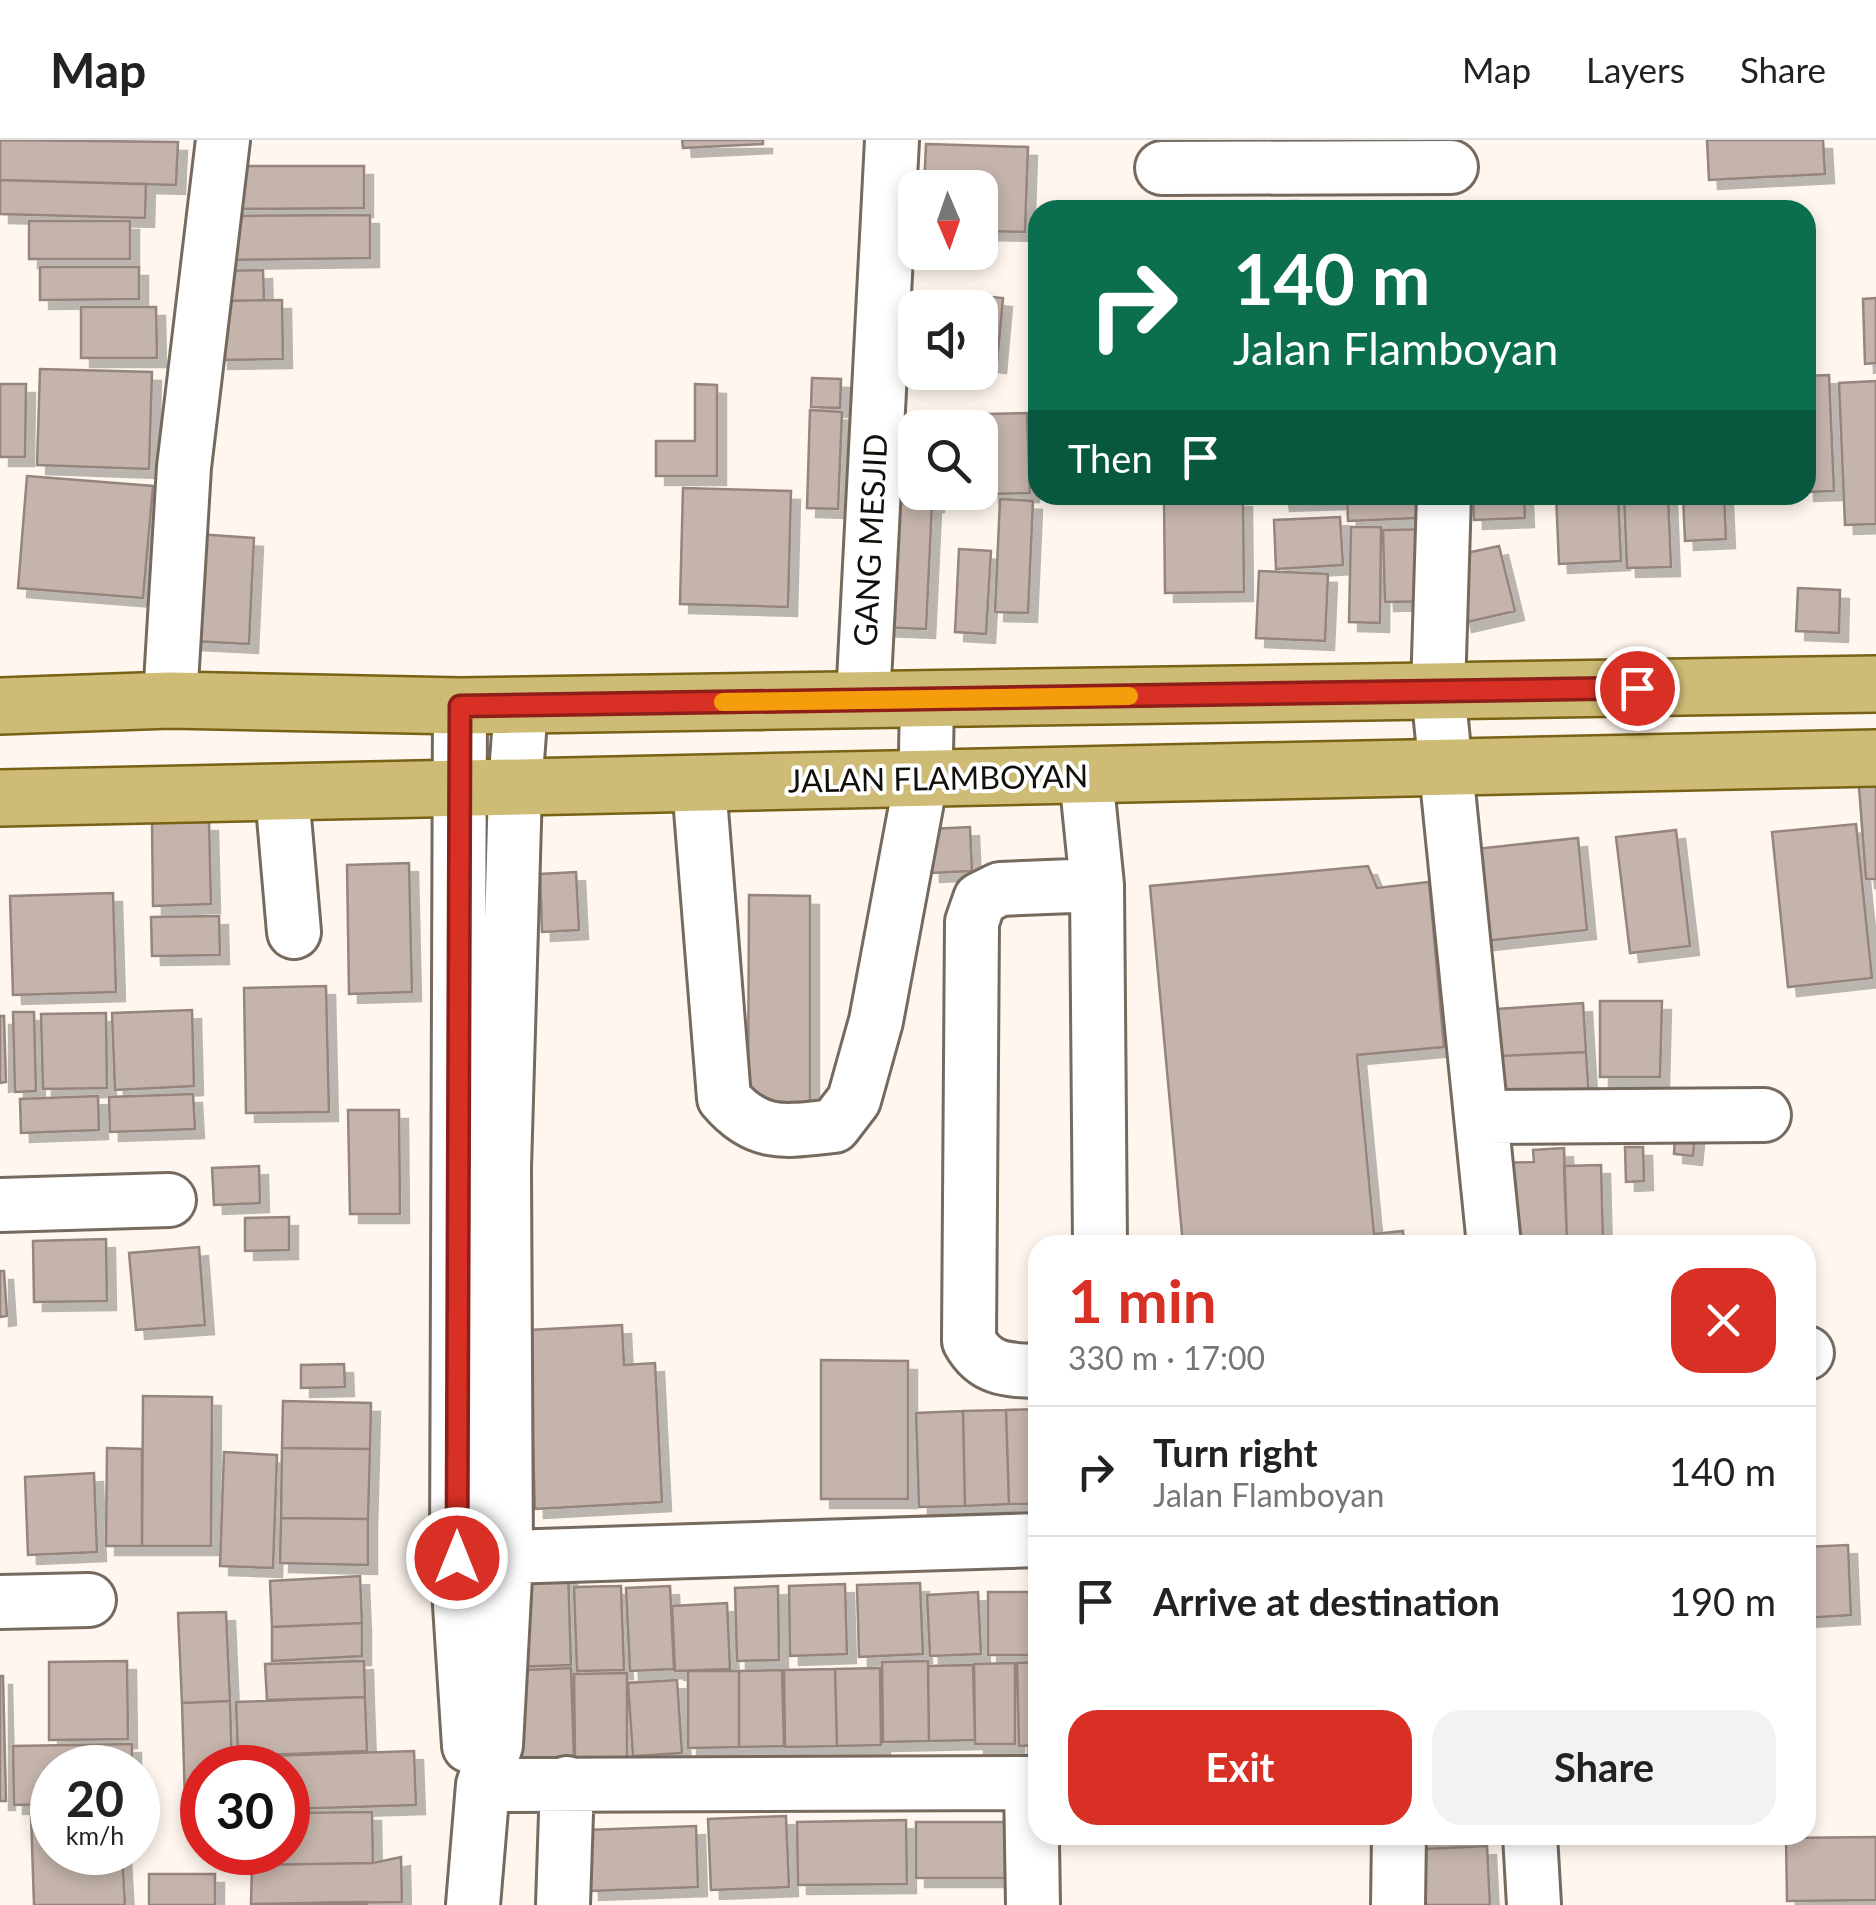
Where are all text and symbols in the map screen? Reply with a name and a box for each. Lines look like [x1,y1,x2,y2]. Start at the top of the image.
text: Map [50,41,146,98]
text: Map [1462,48,1531,90]
text: Layers [1586,48,1685,90]
text: Share [1740,48,1826,90]
north arrow [898,170,998,270]
map controls [898,170,998,510]
text: 140 m [1233,236,1430,320]
icon: right [1068,240,1198,370]
button: sound [898,290,998,390]
text: Jalan Flamboyan [1233,321,1558,375]
button: search [898,410,998,510]
icon: arrive [1173,430,1228,485]
street label: GANG MESJID [844,432,895,647]
text: Then [1068,435,1153,481]
pin [1595,646,1680,731]
icon: arrive [1610,661,1665,716]
street label: JALAN FLAMBOYAN [787,755,1089,800]
text: 1 min [1068,1264,1217,1336]
button: close [1671,1268,1776,1373]
text: 330 m · 17:00 [1068,1338,1265,1377]
text: Turn right [1153,1429,1318,1475]
icon: right [1068,1444,1123,1499]
text: 140 m [1669,1448,1776,1494]
text: Jalan Flamboyan [1153,1475,1384,1514]
position arrow [405,1506,509,1610]
icon: arrive [1068,1574,1123,1629]
text: Arrive at destination [1153,1578,1500,1624]
text: 190 m [1669,1578,1776,1624]
button: Exit [1068,1710,1412,1825]
button: Share [1432,1710,1776,1825]
speed limit sign: 30 [180,1745,310,1875]
text: 20 [66,1768,124,1828]
text: km/h [66,1820,124,1850]

